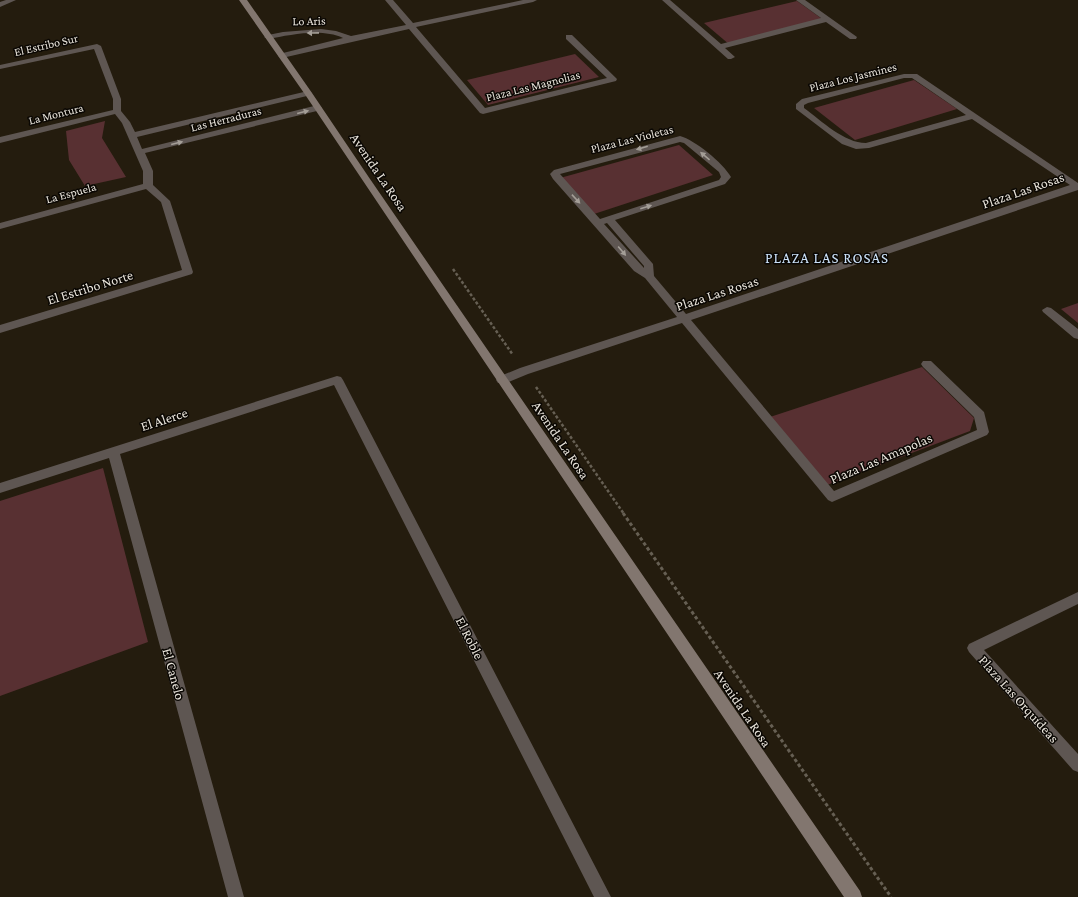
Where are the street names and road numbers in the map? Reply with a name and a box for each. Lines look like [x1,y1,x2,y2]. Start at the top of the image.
street label: Lo Aris [292,14,326,28]
street label: El Estribo Sur [13,31,80,59]
street label: Plaza Los Jasmines [808,59,898,95]
street label: Plaza Las Magnolias [485,67,582,104]
street label: La Montura [27,100,85,128]
street label: Las Herraduras [189,103,263,135]
street label: Plaza Las Violetas [589,122,675,156]
street label: Avenida La Rosa [347,130,411,214]
street label: Plaza Las Rosas [980,168,1066,212]
street label: La Espuela [44,179,98,206]
street label: El Estribo Norte [45,266,135,308]
street label: Plaza Las Rosas [674,272,760,314]
street label: Avenida La Rosa [529,398,593,482]
street label: El Alerce [139,404,189,434]
street label: Plaza Las Amapolas [827,429,935,487]
street label: El Roble [453,614,487,662]
street label: El Canelo [159,646,189,702]
street label: Plaza Las Orquídeas [976,652,1062,746]
street label: Avenida La Rosa [711,666,775,750]

